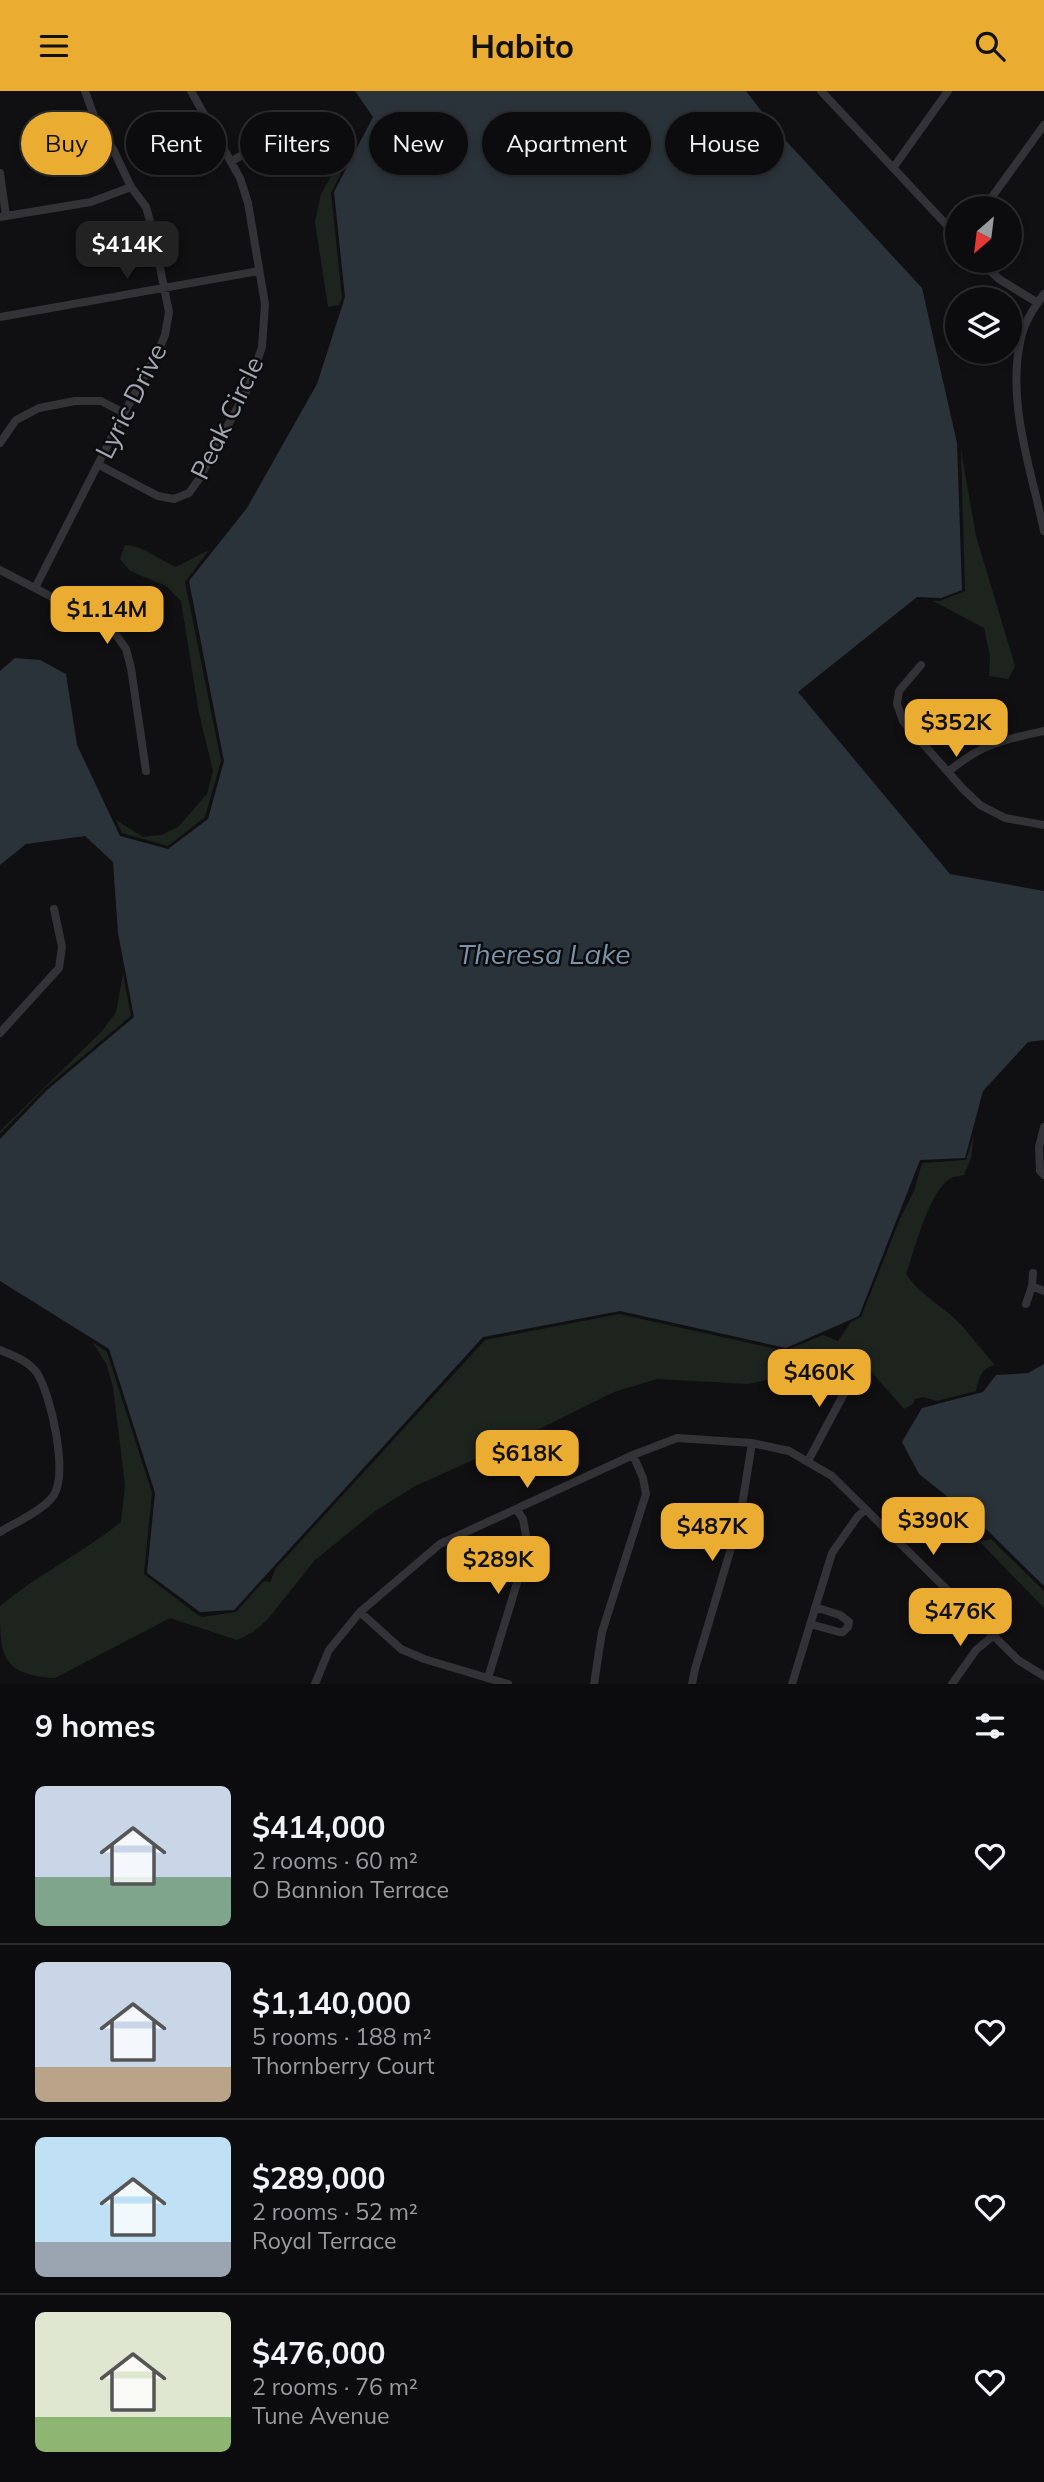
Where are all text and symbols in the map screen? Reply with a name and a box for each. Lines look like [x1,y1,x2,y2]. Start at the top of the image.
text: Habito [470,26,574,66]
icon: menu [35,27,73,65]
icon: search [971,27,1009,65]
chip: Buy [21,112,112,175]
chip: Rent [126,112,226,175]
chip: Filters [240,112,355,175]
chip: New [369,112,468,175]
chip: Apartment [482,112,651,175]
chip: House [665,112,784,175]
north arrow [945,196,1022,273]
map controls [945,196,1022,364]
pin: $414K [78,221,176,281]
text: $414K [92,229,162,258]
button: layers [945,287,1022,364]
street label: Lyric Drive [87,338,174,464]
street label: Peak Circle [183,351,270,485]
pin: $1.14M [50,587,164,646]
text: $1.14M [67,594,147,623]
pin: $352K [907,699,1005,759]
text: $352K [921,707,991,736]
water label: Theresa Lake [457,936,631,971]
pin: $460K [770,1349,868,1409]
text: $460K [784,1357,854,1386]
pin: $618K [478,1431,576,1490]
text: $618K [492,1438,562,1467]
pin: $390K [884,1497,982,1557]
pin: $487K [663,1503,761,1563]
text: $390K [898,1505,968,1534]
text: $487K [677,1511,747,1540]
pin: $289K [449,1537,547,1596]
text: $289K [463,1544,533,1573]
pin: $476K [911,1589,1009,1648]
text: $476K [925,1596,995,1625]
text: 9 homes [35,1707,156,1745]
icon: filters [971,1707,1009,1745]
text: $414,000 [252,1808,385,1846]
icon: home [91,1814,175,1898]
icon: heart [971,1837,1009,1875]
text: 2 rooms · 60 m² [252,1846,418,1875]
text: O Bannion Terrace [252,1875,449,1904]
text: $1,140,000 [252,1984,411,2022]
icon: home [91,1990,175,2074]
icon: heart [971,2013,1009,2051]
text: 5 rooms · 188 m² [252,2022,432,2051]
text: Thornberry Court [252,2051,435,2080]
text: $289,000 [252,2159,385,2197]
icon: home [91,2165,175,2249]
icon: heart [971,2188,1009,2226]
text: 2 rooms · 52 m² [252,2197,418,2226]
text: Royal Terrace [252,2226,397,2255]
text: $476,000 [252,2334,385,2372]
icon: home [91,2340,175,2424]
icon: heart [971,2363,1009,2401]
text: 2 rooms · 76 m² [252,2372,418,2401]
text: Tune Avenue [252,2401,390,2430]

